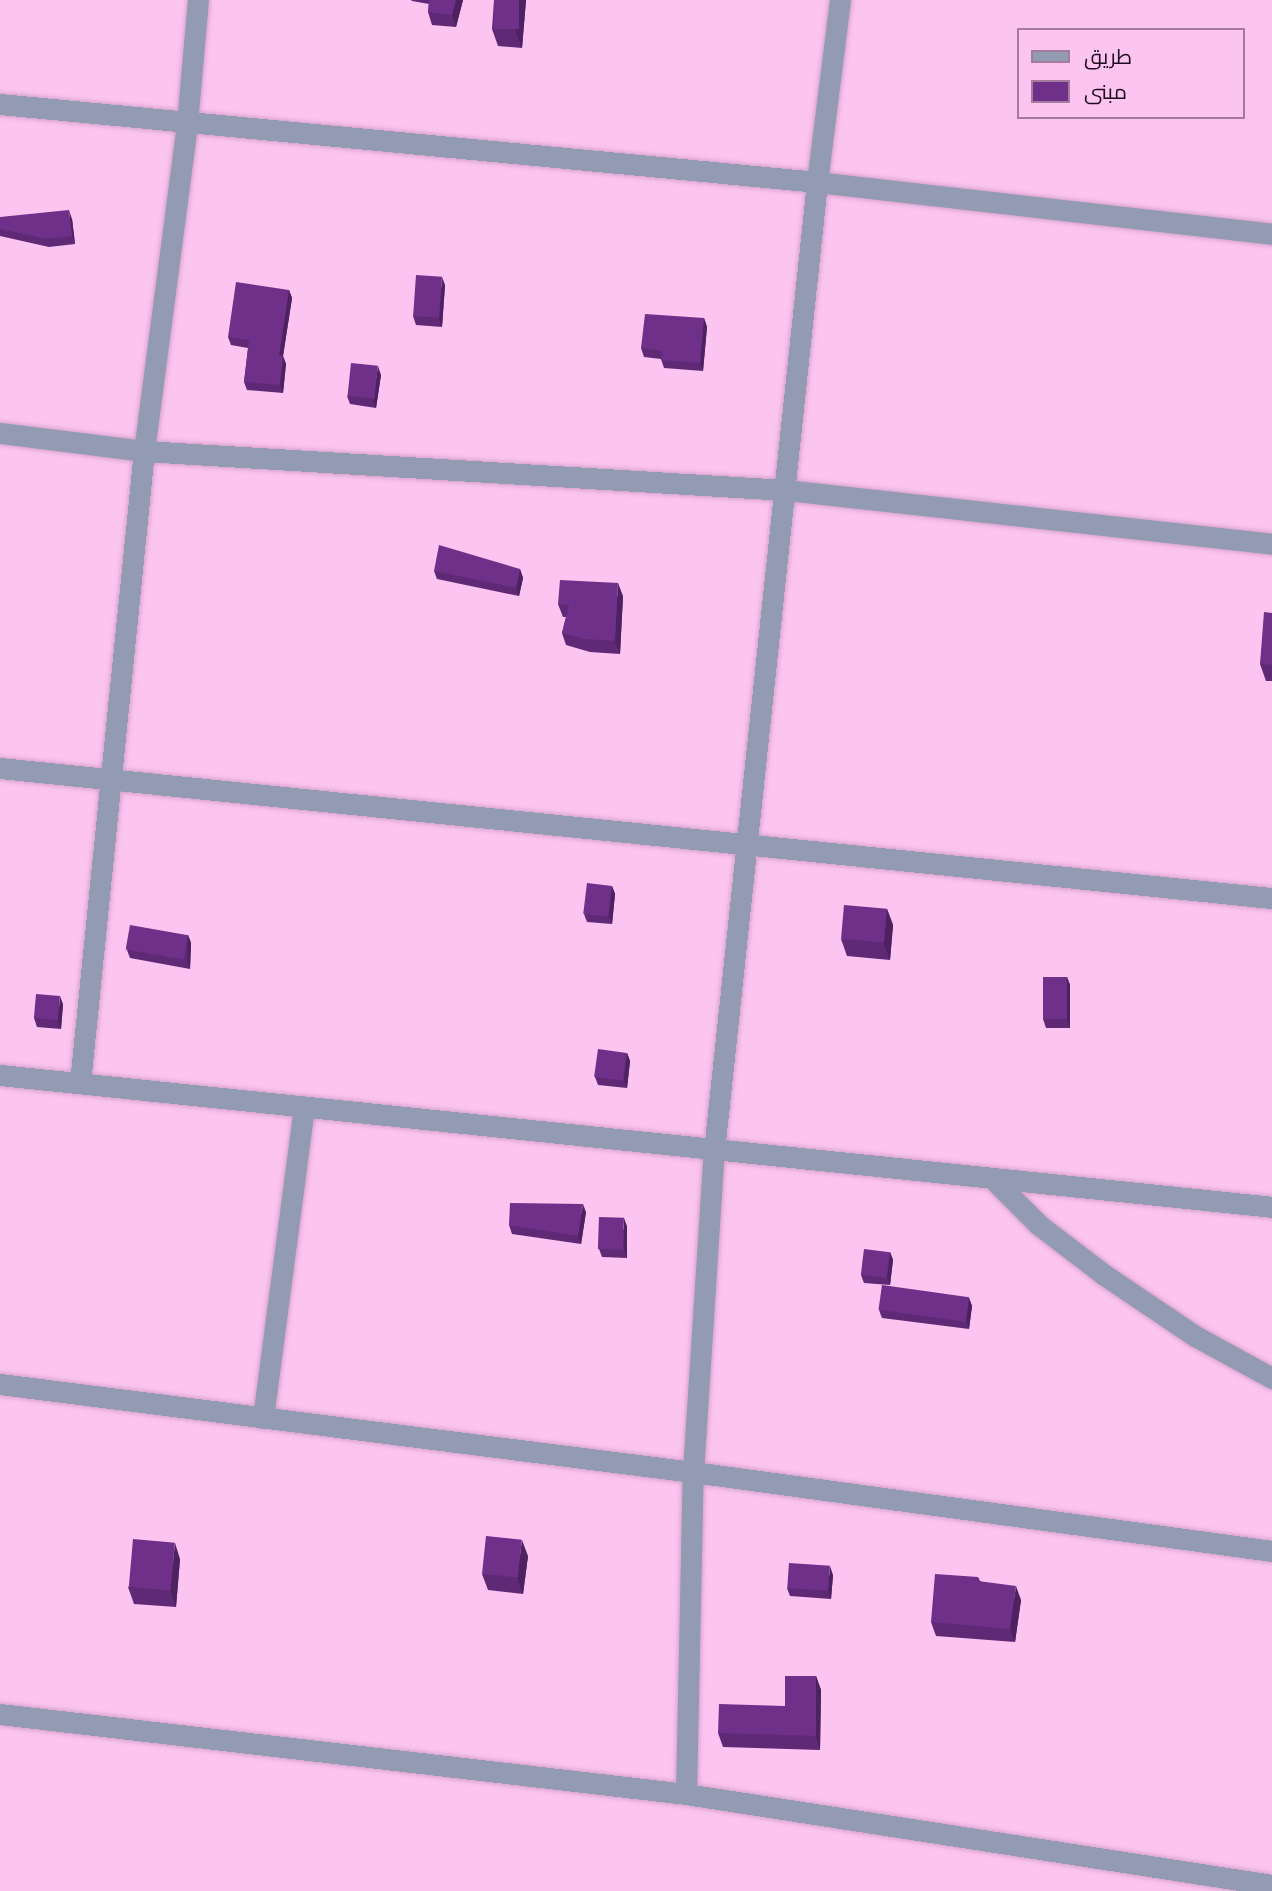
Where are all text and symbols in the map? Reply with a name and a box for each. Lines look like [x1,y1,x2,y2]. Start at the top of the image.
legend [1016,28,1244,119]
text: طريق [1084,43,1132,69]
text: مبنى [1084,78,1127,104]

